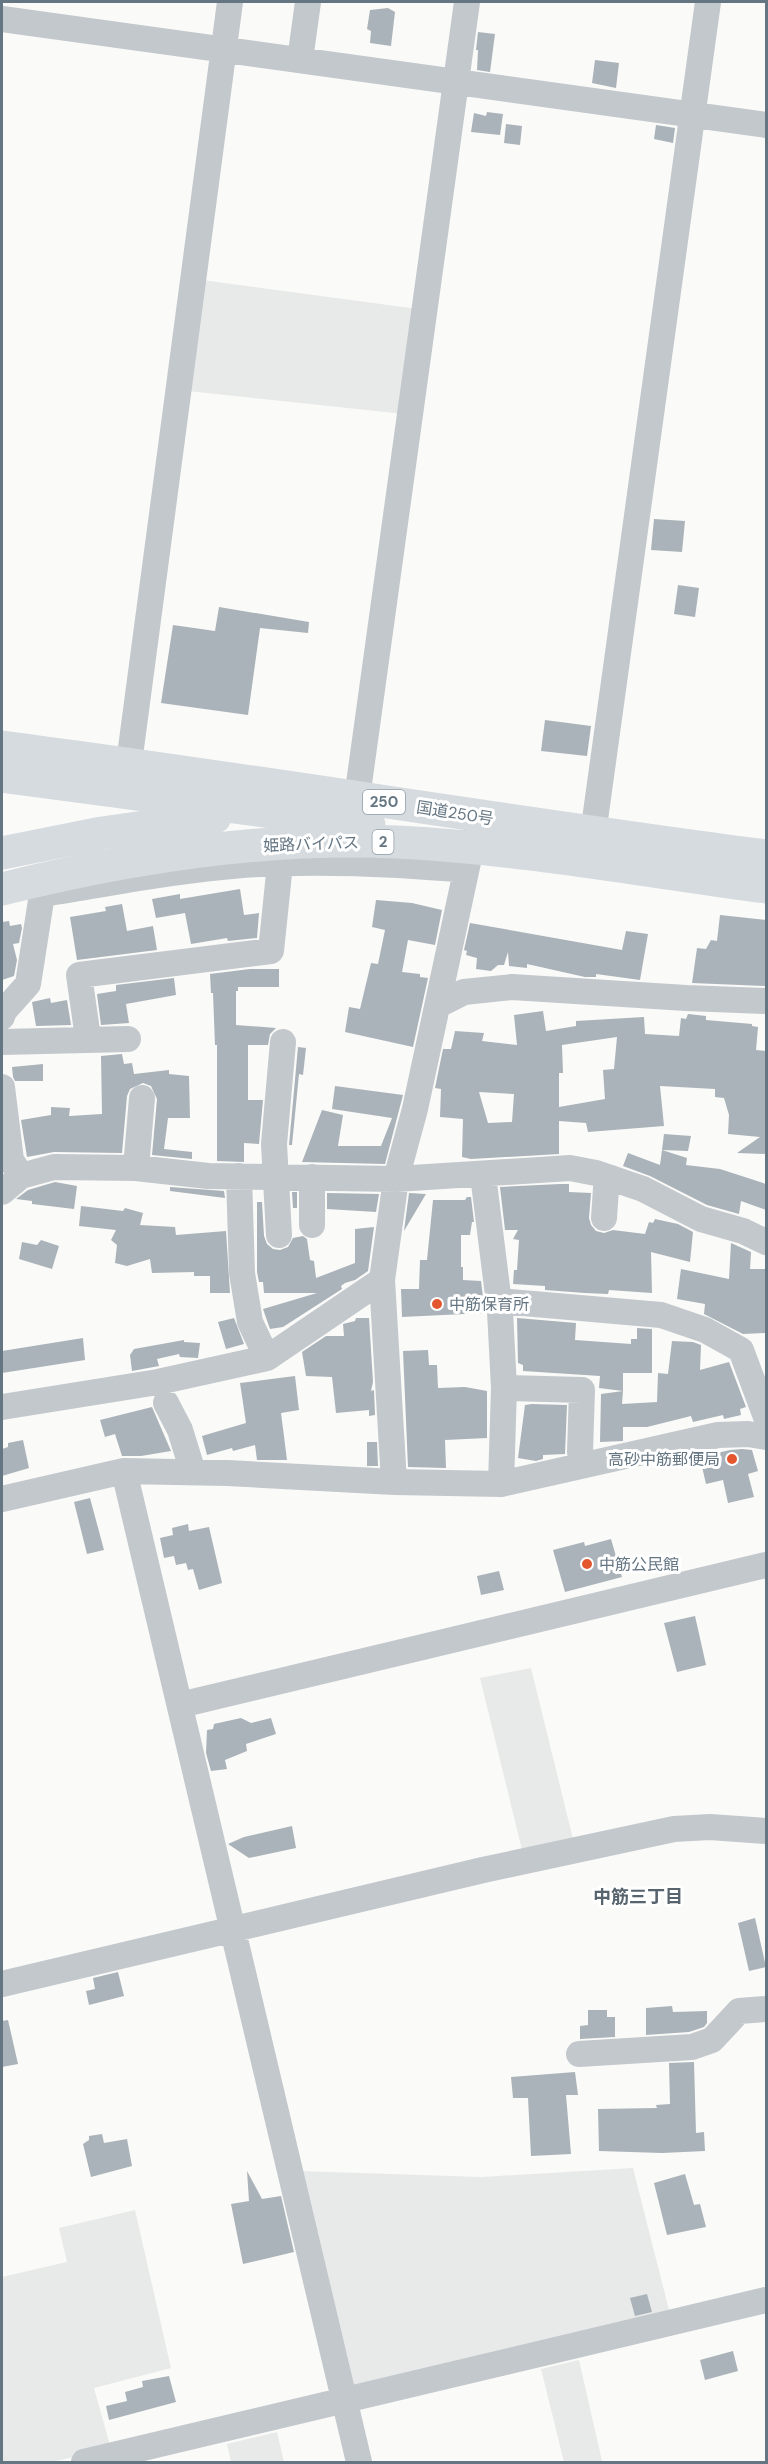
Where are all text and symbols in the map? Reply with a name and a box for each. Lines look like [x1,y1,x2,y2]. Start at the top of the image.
road number: 250 [363,790,405,814]
street label: 国道250号 [415,797,495,829]
road number: 2 [372,830,394,854]
street label: 姫路バイパス [263,832,359,856]
place label: 中筋保育所 [449,1294,529,1315]
marker: 中筋保育所 [430,1297,444,1311]
place label: 高砂中筋郵便局 [608,1449,720,1470]
marker: 高砂中筋郵便局 [725,1452,739,1466]
place label: 中筋公民館 [599,1554,679,1575]
marker: 中筋公民館 [580,1557,594,1571]
district label: 中筋三丁目 [593,1885,683,1909]

